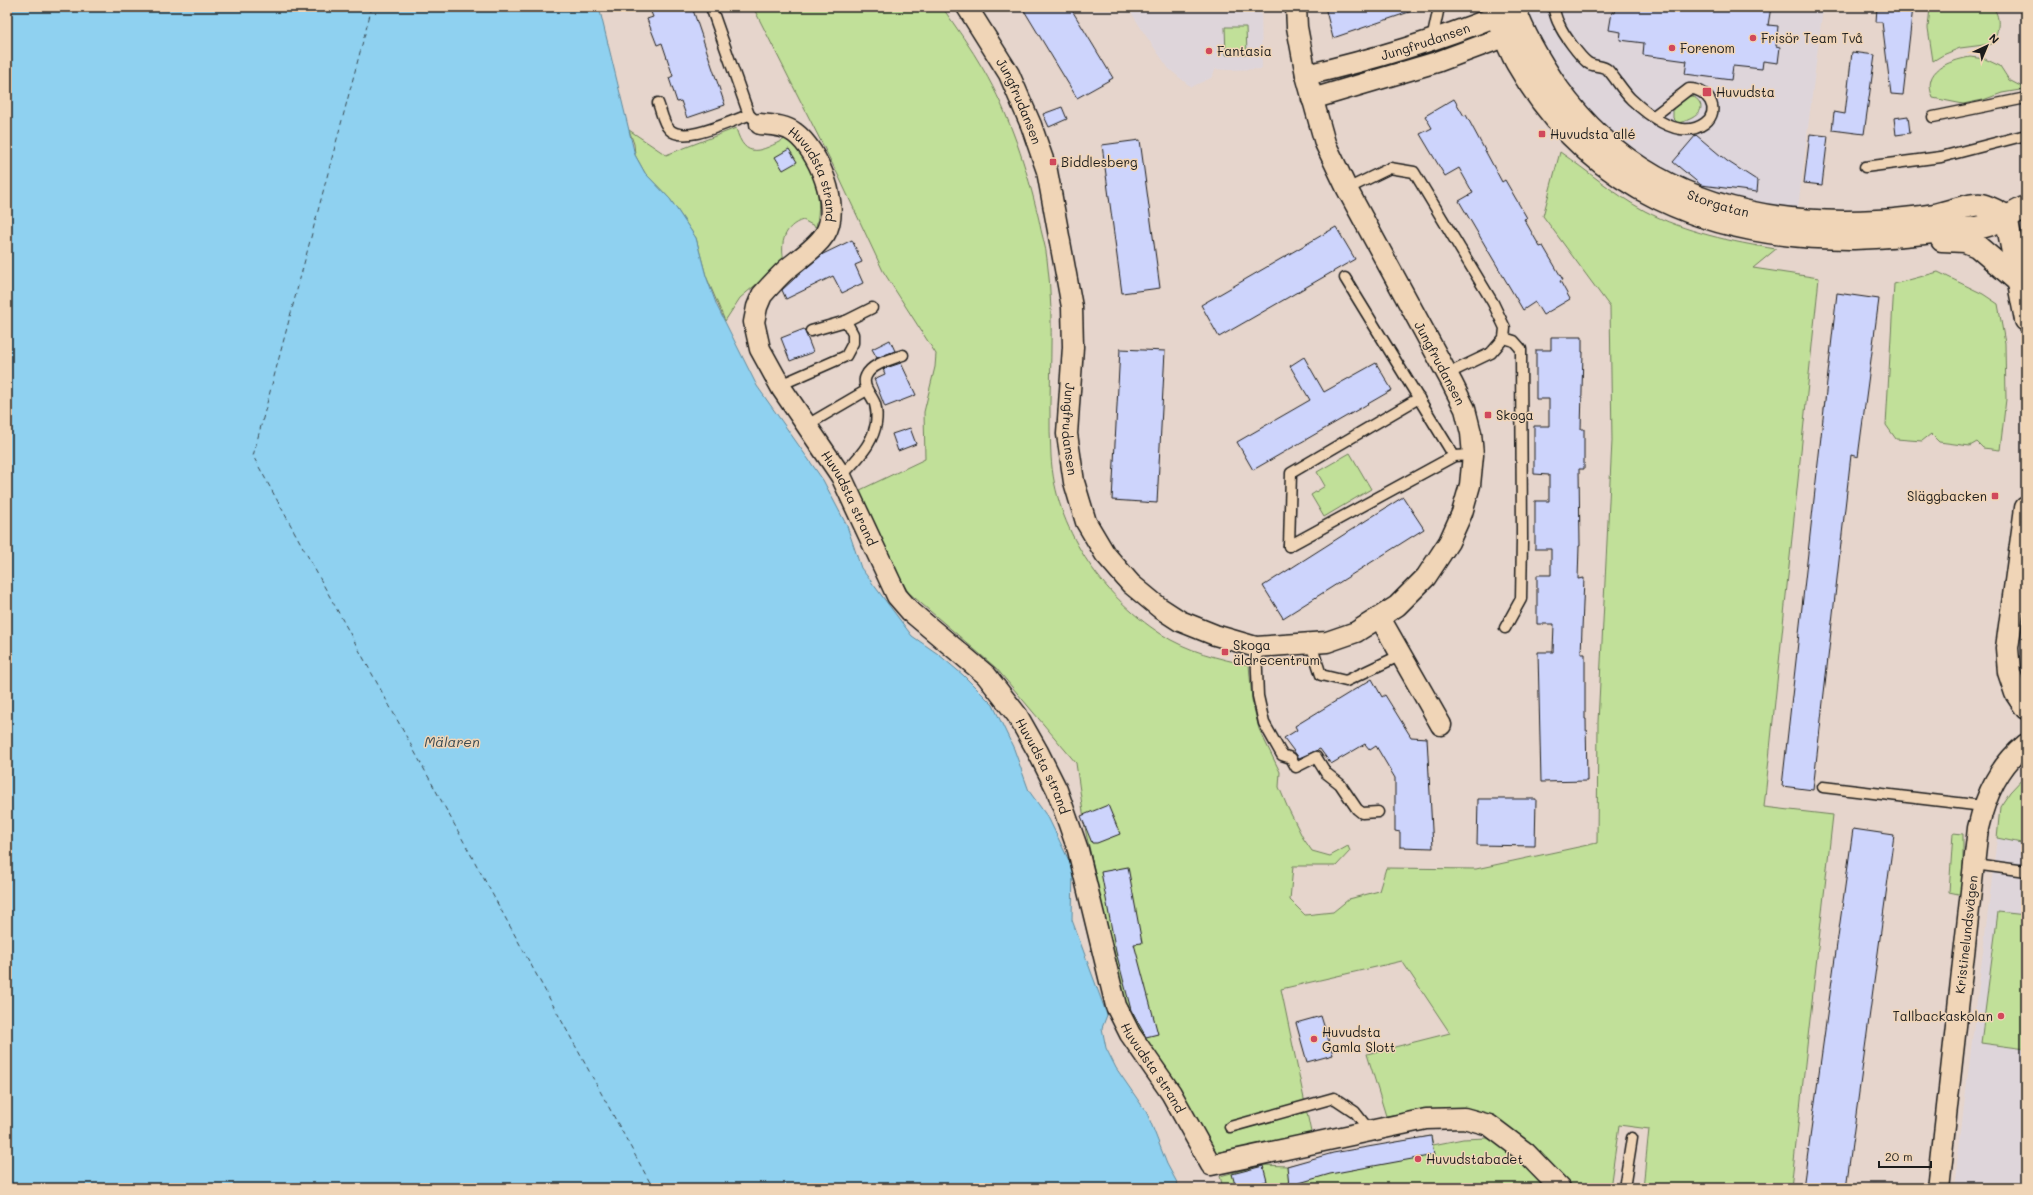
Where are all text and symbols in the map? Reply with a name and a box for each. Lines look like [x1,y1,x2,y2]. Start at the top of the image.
street label: Jungfrudansen [1379,18,1472,63]
north arrow [1967,26,2007,66]
place label: Frisör Team Två [1761,29,1863,46]
text: N [1986,30,2003,47]
marker: Frisör Team Två [1748,33,1758,43]
place label: Forenom [1680,39,1735,56]
place label: Fantasia [1217,42,1272,59]
marker: Forenom [1667,43,1677,53]
marker: Fantasia [1204,46,1214,56]
street label: Jungfrudansen [993,54,1046,146]
place label: Huvudsta [1716,83,1775,100]
marker: Huvudsta [1701,86,1713,98]
street label: Huvudsta strand [785,122,840,223]
place label: Huvudsta allé [1550,125,1636,142]
marker: Huvudsta allé [1537,129,1547,139]
place label: Biddlesberg [1061,153,1138,170]
marker: Biddlesberg [1048,157,1058,167]
street label: Storgatan [1685,185,1751,220]
street label: Jungfrudansen [1411,318,1470,408]
street label: Jungfrudansen [1059,382,1082,476]
place label: Skoga [1496,406,1534,423]
marker: Skoga [1483,410,1493,420]
street label: Huvudsta strand [818,447,881,548]
place label: Släggbacken [1907,487,1987,504]
marker: Släggbacken [1990,491,2000,501]
place label: Skoga äldrecentrum [1233,636,1320,668]
marker: Skoga äldrecentrum [1220,647,1230,657]
street label: Huvudsta strand [1012,715,1074,816]
water label: Mälaren [424,732,480,751]
street label: Kristinelundsvägen [1951,874,1981,995]
place label: Tallbackaskolan [1893,1007,1993,1024]
marker: Tallbackaskolan [1996,1011,2006,1021]
street label: Huvudsta strand [1118,1019,1189,1116]
place label: Huvudsta Gamla Slott [1322,1023,1396,1055]
marker: Huvudsta Gamla Slott [1309,1034,1319,1044]
scale bar [1879,1143,1931,1169]
text: 20 m [1885,1148,1913,1164]
place label: Huvudstabadet [1426,1150,1523,1167]
marker: Huvudstabadet [1413,1154,1423,1164]

